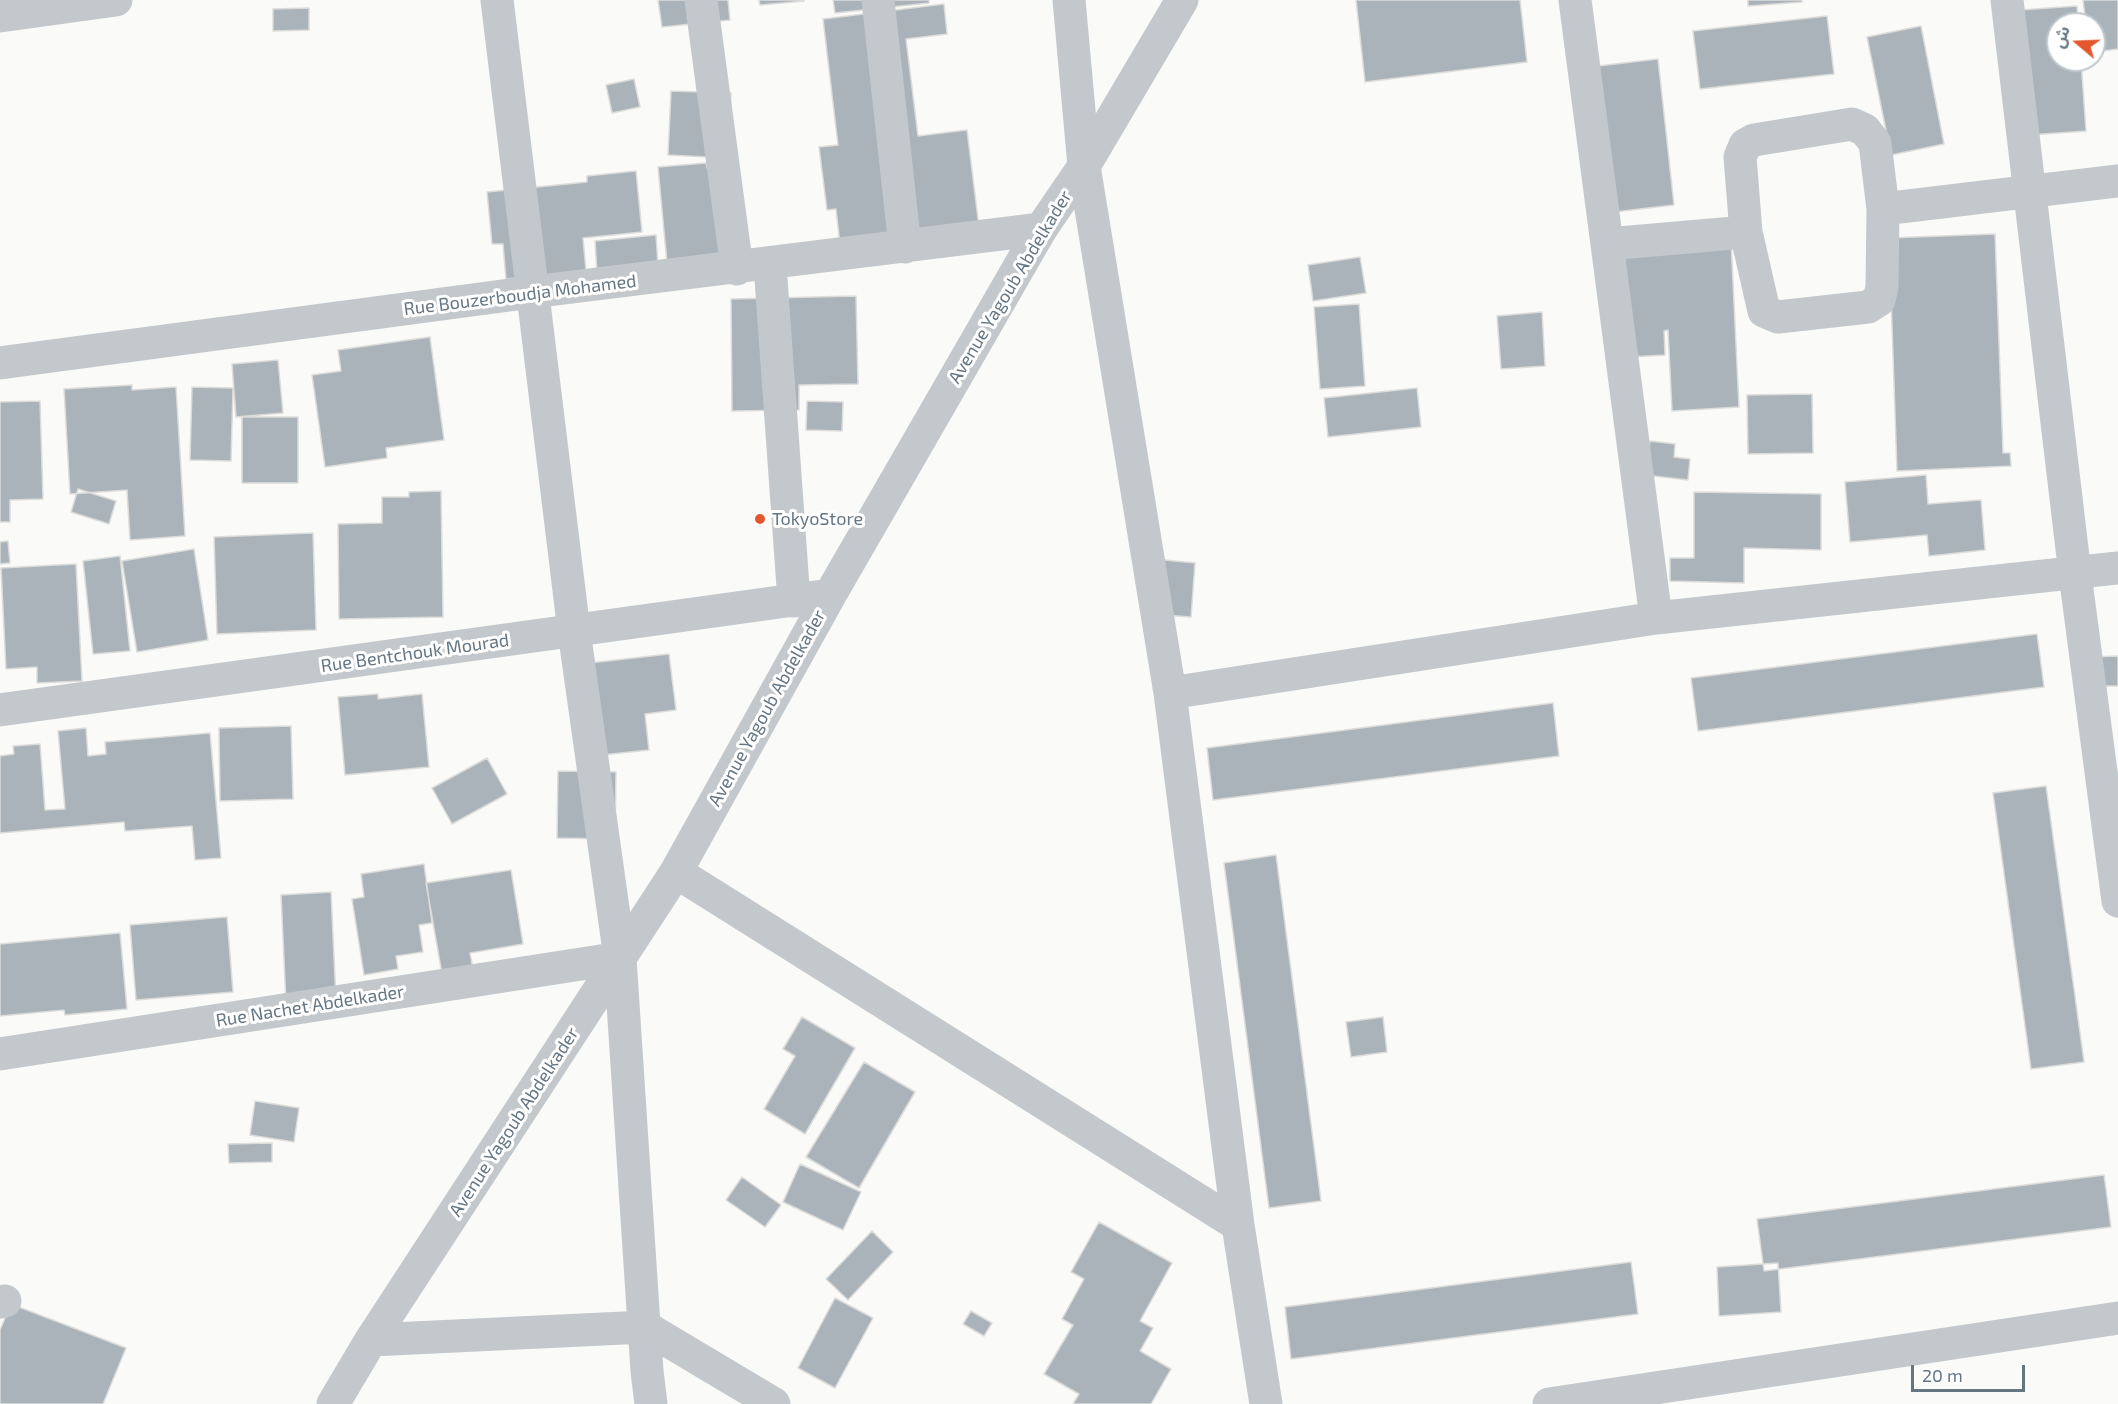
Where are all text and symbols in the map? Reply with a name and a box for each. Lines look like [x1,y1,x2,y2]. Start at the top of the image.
north arrow [2046,12,2106,72]
text: ش [2048,23,2073,50]
street label: Avenue Yagoub Abdelkader [944,187,1076,387]
street label: Rue Bouzerboudja Mohamed [402,270,638,320]
place label: TokyoStore [772,508,863,530]
marker: TokyoStore [753,512,767,526]
street label: Avenue Yagoub Abdelkader [704,606,830,810]
street label: Rue Bentchouk Mourad [320,629,510,677]
street label: Rue Nachet Abdelkader [214,980,406,1032]
street label: Avenue Yagoub Abdelkader [445,1023,583,1221]
scale bar [1914,1353,2028,1391]
text: 20 m [1922,1364,1963,1386]

